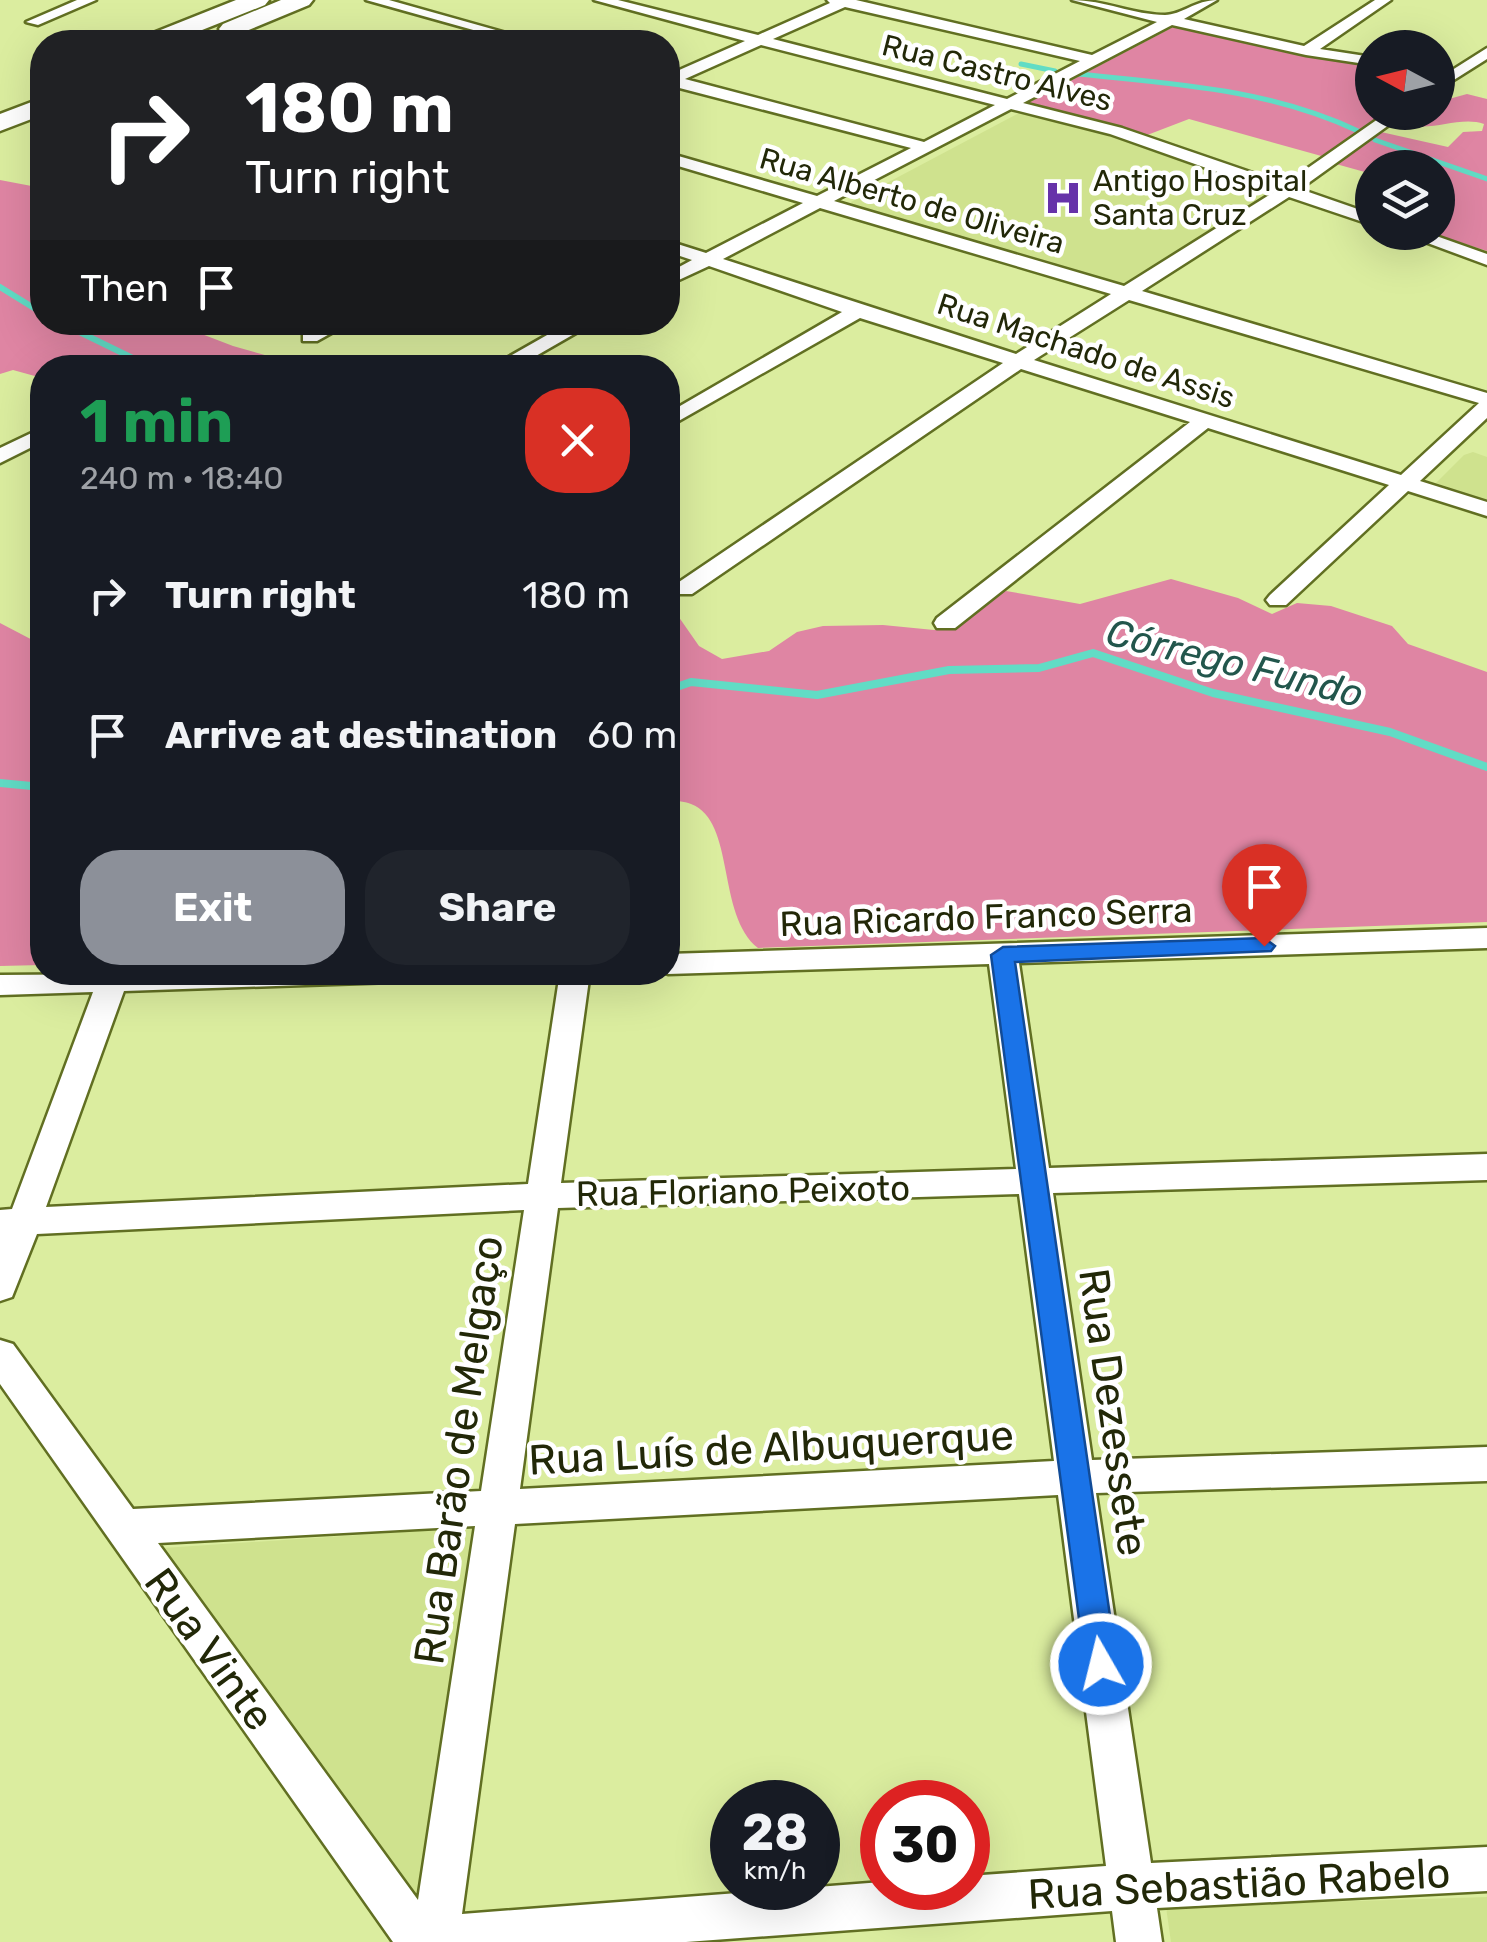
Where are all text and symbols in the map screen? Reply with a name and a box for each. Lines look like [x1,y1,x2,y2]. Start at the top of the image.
street label: Rua Castro Alves [878,27,1116,119]
north arrow [1355,30,1455,130]
map controls [1355,30,1455,250]
text: 180 m [245,67,454,150]
icon: right [80,70,210,200]
street label: Rua Alberto de Oliveira [756,140,1068,262]
button: layers [1355,150,1455,250]
text: Turn right [245,151,449,204]
place label: Antigo Hospital Santa Cruz [1093,163,1307,233]
hospital icon: Antigo Hospital Santa Cruz [1042,177,1084,219]
icon: arrive [189,260,244,315]
text: Then [80,265,169,311]
street label: Rua Machado de Assis [933,286,1239,416]
text: 1 min [80,386,233,457]
button: close [525,388,630,493]
text: 240 m · 18:40 [80,459,284,497]
icon: right [80,568,135,623]
text: Turn right [165,572,356,618]
text: 180 m [522,572,630,618]
water label: Córrego Fundo [1102,609,1368,717]
icon: arrive [80,708,135,763]
text: Arrive at destination [165,712,557,758]
text: 60 m [587,712,677,758]
pin [1222,844,1307,947]
button: Exit [80,850,345,965]
button: Share [365,850,630,965]
icon: arrive [1237,859,1292,914]
street label: Rua Ricardo Franco Serra [779,889,1193,945]
street label: Rua Floriano Peixoto [576,1167,910,1215]
street label: Rua Barão de Melgaço [404,1233,514,1668]
street label: Rua Dezessete [1068,1265,1158,1559]
street label: Rua Luís de Albuquerque [527,1410,1015,1486]
street label: Rua Vinte [134,1559,285,1740]
position arrow [1049,1612,1153,1716]
speed limit sign: 30 [860,1780,990,1910]
text: 28 [742,1803,808,1863]
street label: Rua Sebastião Rabelo [1026,1848,1452,1920]
text: km/h [744,1856,806,1885]

